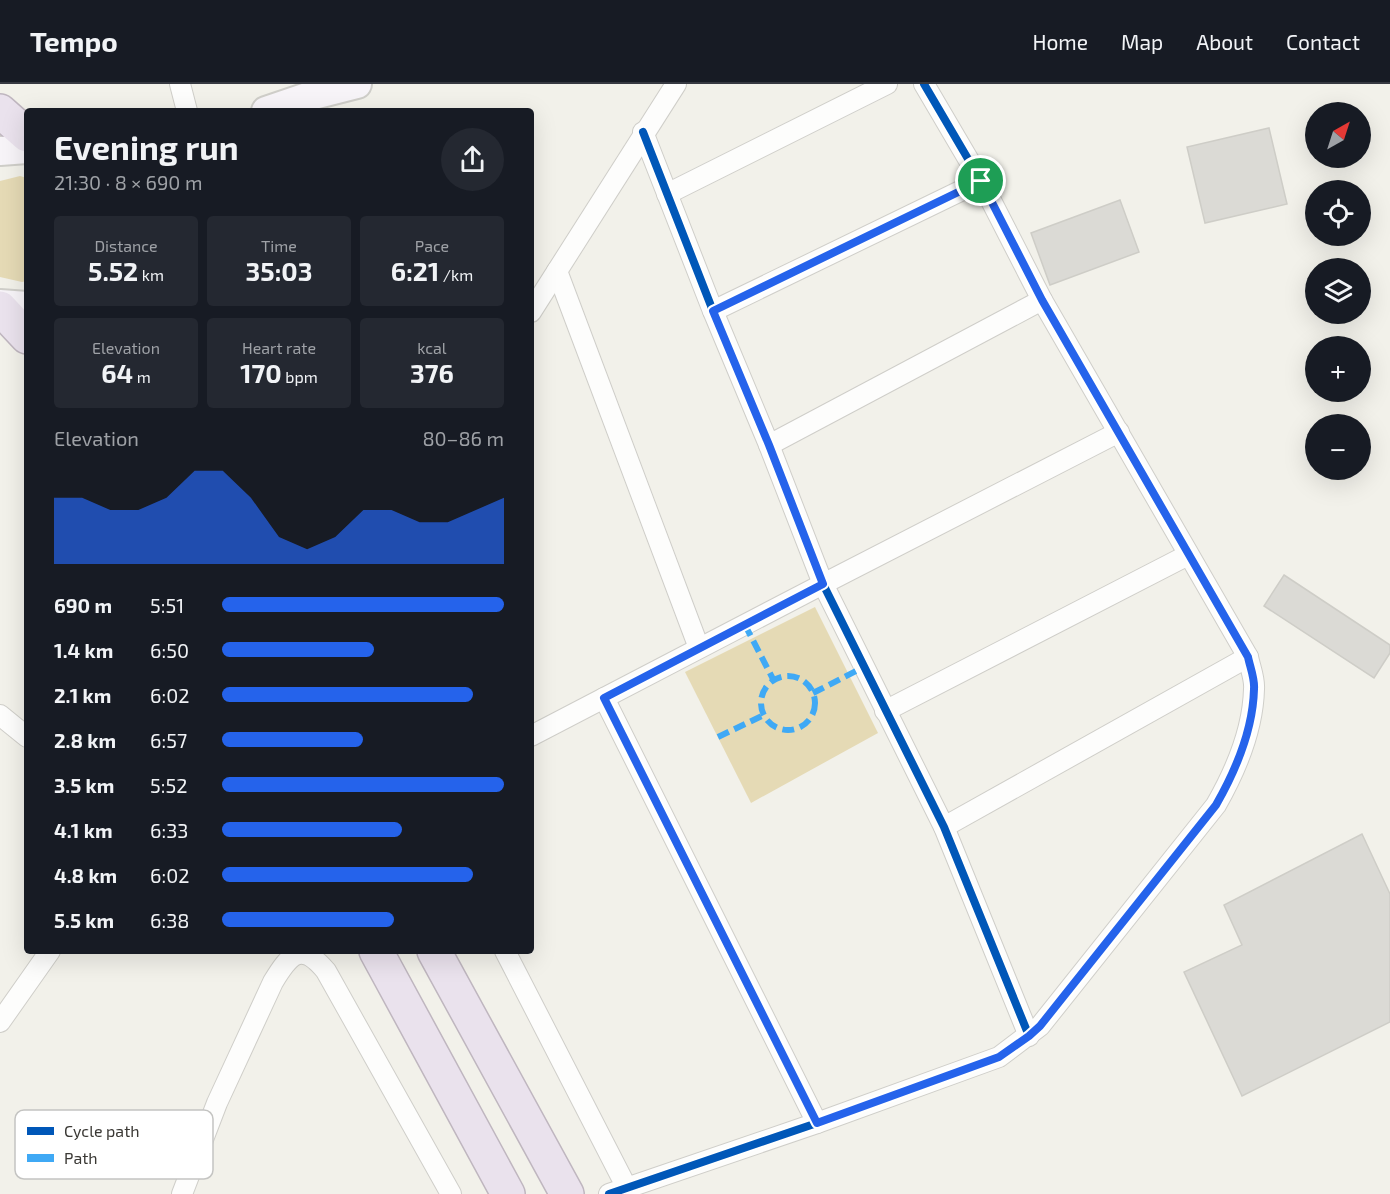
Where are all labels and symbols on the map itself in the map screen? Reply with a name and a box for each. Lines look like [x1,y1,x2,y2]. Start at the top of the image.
north arrow [1305,102,1371,168]
pin [955,155,1006,206]
legend [15,1110,213,1179]
text: Cycle path [64,1121,140,1140]
text: Path [64,1148,98,1167]

